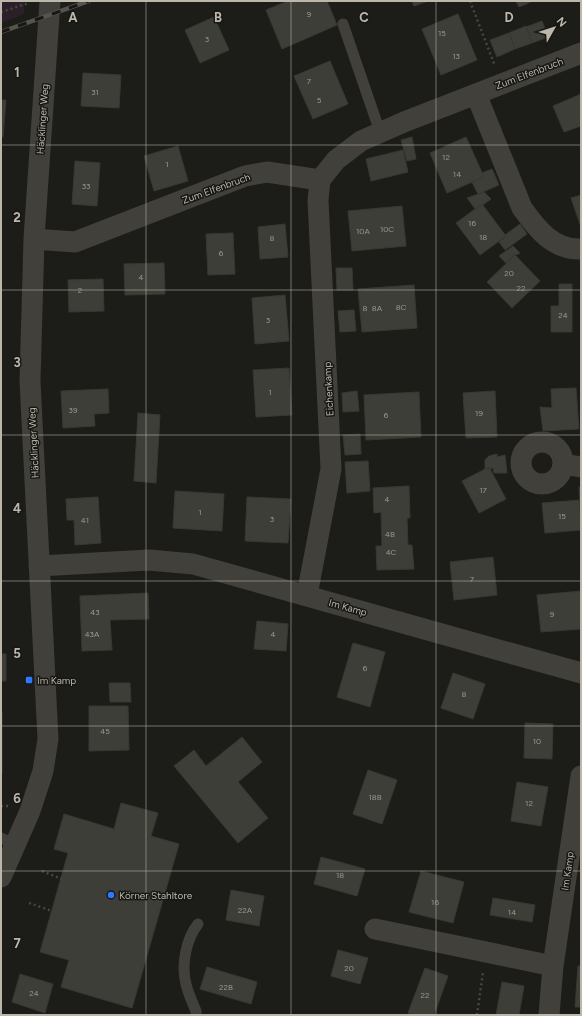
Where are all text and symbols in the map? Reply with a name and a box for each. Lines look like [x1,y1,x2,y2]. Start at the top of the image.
north arrow [534,8,574,48]
house number: 9 [307,9,312,19]
text: A [68,10,78,25]
text: B [214,10,222,25]
text: C [359,10,369,25]
text: D [504,10,514,25]
text: N [554,15,569,29]
house number: 15 [438,28,446,38]
house number: 3 [205,34,209,44]
house number: 13 [452,51,460,61]
street label: Zum Elfenbruch [493,54,565,92]
text: 1 [14,65,20,80]
house number: 7 [307,76,312,86]
street label: Häcklinger Weg [34,83,51,155]
house number: 31 [91,87,99,97]
house number: 5 [317,95,322,105]
house number: 12 [442,152,450,162]
house number: 1 [165,159,169,169]
house number: 14 [453,169,461,179]
street label: Zum Elfenbruch [180,170,252,207]
house number: 33 [82,181,90,191]
text: 2 [13,210,21,225]
house number: 16 [468,218,476,228]
house number: 10C [380,224,394,234]
house number: 10A [356,226,371,236]
house number: 18 [479,232,487,242]
house number: 8 [270,233,275,243]
house number: 6 [219,248,224,258]
house number: 20 [504,268,514,278]
house number: 4 [139,272,144,282]
house number: 22 [517,283,525,293]
house number: 2 [78,285,82,295]
house number: 8C [396,302,407,312]
house number: 8 [363,303,368,313]
house number: 8A [372,303,383,313]
house number: 24 [558,310,568,320]
house number: 3 [266,315,270,325]
text: 3 [13,355,21,370]
street label: Eichenkamp [321,361,336,417]
house number: 1 [268,387,272,397]
house number: 39 [69,405,78,415]
street label: Häcklinger Weg [25,407,42,479]
house number: 19 [475,408,483,418]
house number: 6 [384,410,389,420]
house number: 17 [479,485,487,495]
house number: 4 [385,494,390,504]
text: 4 [13,501,21,516]
house number: 1 [198,507,202,517]
house number: 15 [558,511,566,521]
house number: 3 [270,514,274,524]
house number: 41 [81,515,89,525]
house number: 4B [385,529,395,539]
house number: 4C [386,547,397,557]
house number: 7 [470,574,475,584]
street label: Im Kamp [327,596,369,619]
house number: 43 [90,607,100,617]
house number: 9 [550,609,555,619]
house number: 43A [85,629,100,639]
house number: 4 [271,629,276,639]
text: 5 [13,646,21,661]
house number: 6 [363,663,368,673]
place label: Im Kamp [37,674,76,687]
marker: Im Kamp [24,675,34,685]
house number: 8 [462,689,467,699]
house number: 45 [100,726,110,736]
house number: 10 [533,736,541,746]
text: 6 [13,791,21,806]
house number: 18B [368,792,382,802]
house number: 12 [525,798,533,808]
street label: Im Kamp [558,851,577,891]
house number: 18 [336,870,344,880]
place label: Körner Stahltore [119,889,193,902]
marker: Körner Stahltore [106,890,116,900]
house number: 16 [431,897,439,907]
house number: 22A [238,905,253,915]
house number: 14 [508,907,516,917]
text: 7 [13,936,21,951]
house number: 20 [344,963,354,973]
house number: 22B [219,982,233,992]
house number: 24 [29,988,39,998]
house number: 22 [421,990,429,1000]

